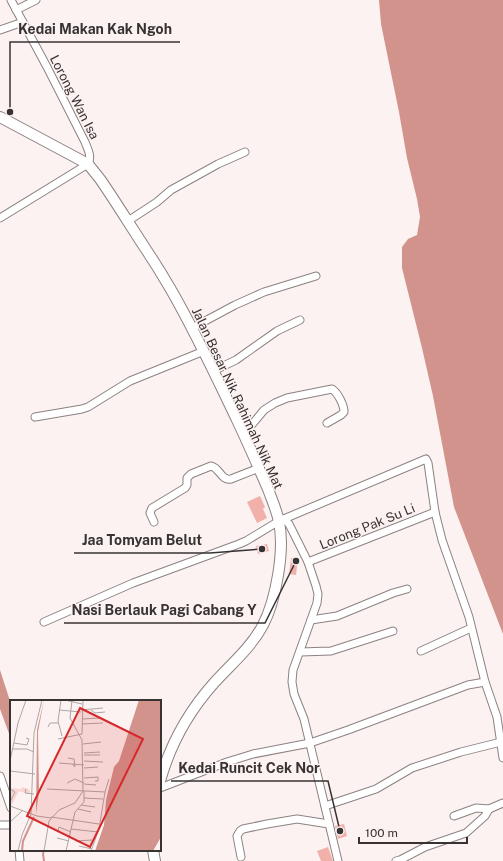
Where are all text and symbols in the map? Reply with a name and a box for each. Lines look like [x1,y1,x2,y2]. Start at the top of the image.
callout: Kedai Makan Kak Ngoh [10,16,180,42]
text: Kedai Makan Kak Ngoh [18,21,172,37]
street label: Lorong Wan Isa [47,53,102,142]
street label: Jalan Besar Nik Rahimah Nik Mat [189,305,286,491]
street label: Lorong Pak Su Li [317,500,417,552]
callout: Jaa Tomyam Belut [74,527,210,553]
text: Jaa Tomyam Belut [82,532,202,548]
callout: Nasi Berlauk Pagi Cabang Y [64,597,265,623]
text: Nasi Berlauk Pagi Cabang Y [71,602,257,618]
inset map [10,700,161,851]
callout: Kedai Runcit Cek Nor [171,755,328,781]
text: Kedai Runcit Cek Nor [178,760,320,776]
scale bar [359,819,467,845]
text: 100 m [365,826,398,840]

